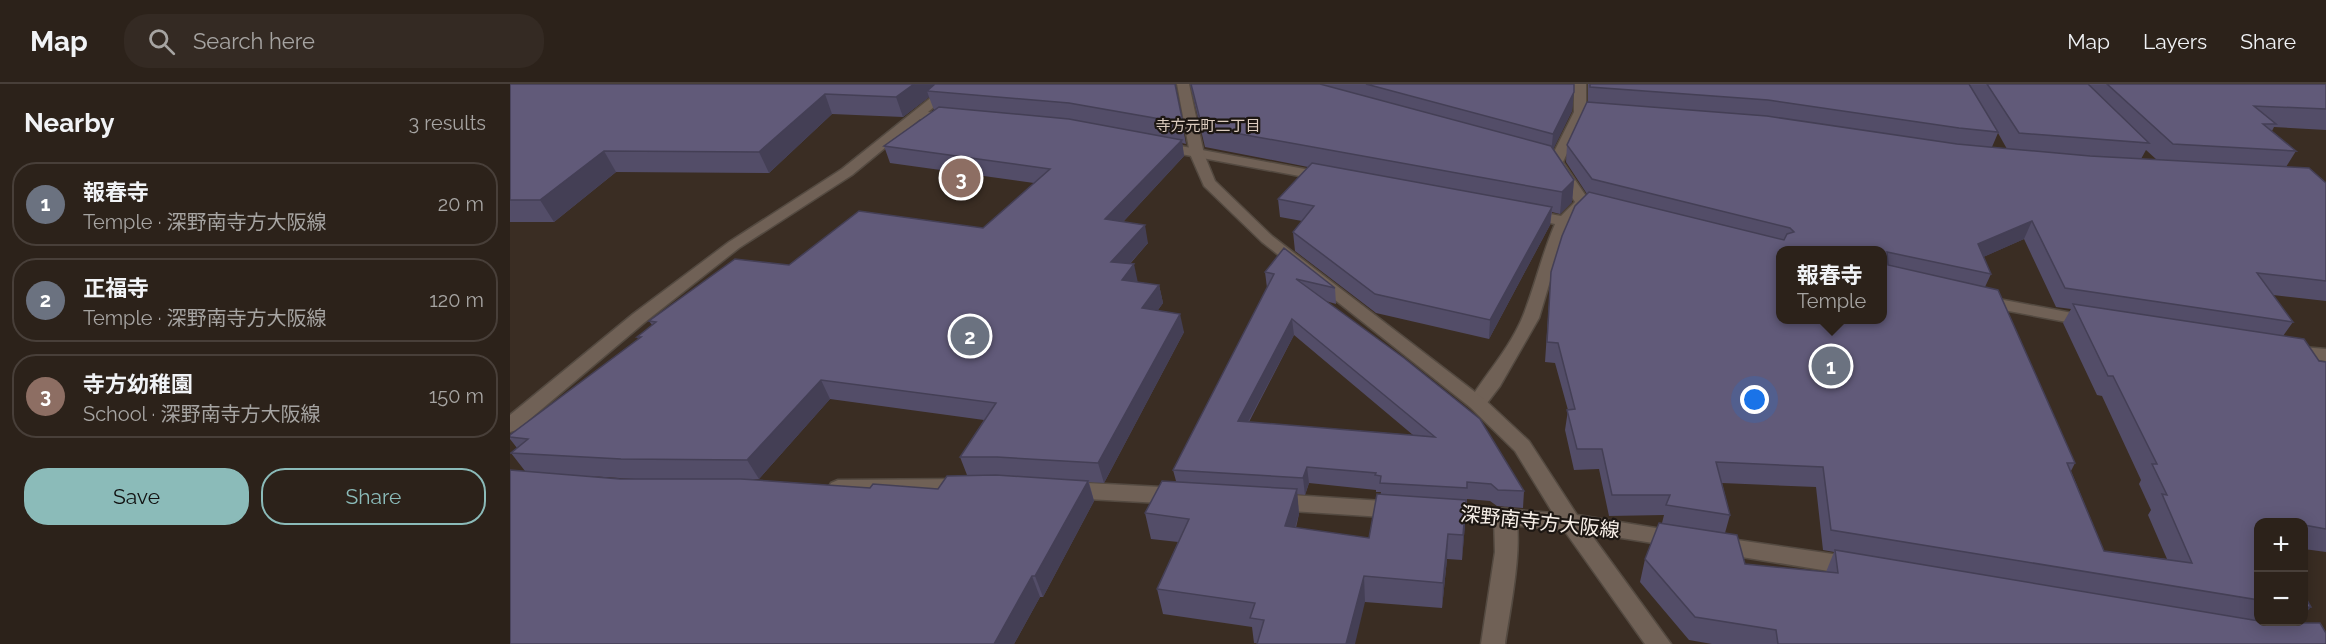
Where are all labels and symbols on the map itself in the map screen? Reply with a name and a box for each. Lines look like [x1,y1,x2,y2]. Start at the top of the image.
district label: 寺方元町二丁目 [1155,117,1261,135]
pin: 3 [942,156,980,200]
pin: 2 [950,314,990,358]
pin: 1 [1812,344,1850,388]
your location [1740,385,1769,414]
street label: 深野南寺方大阪線 [1459,502,1621,542]

